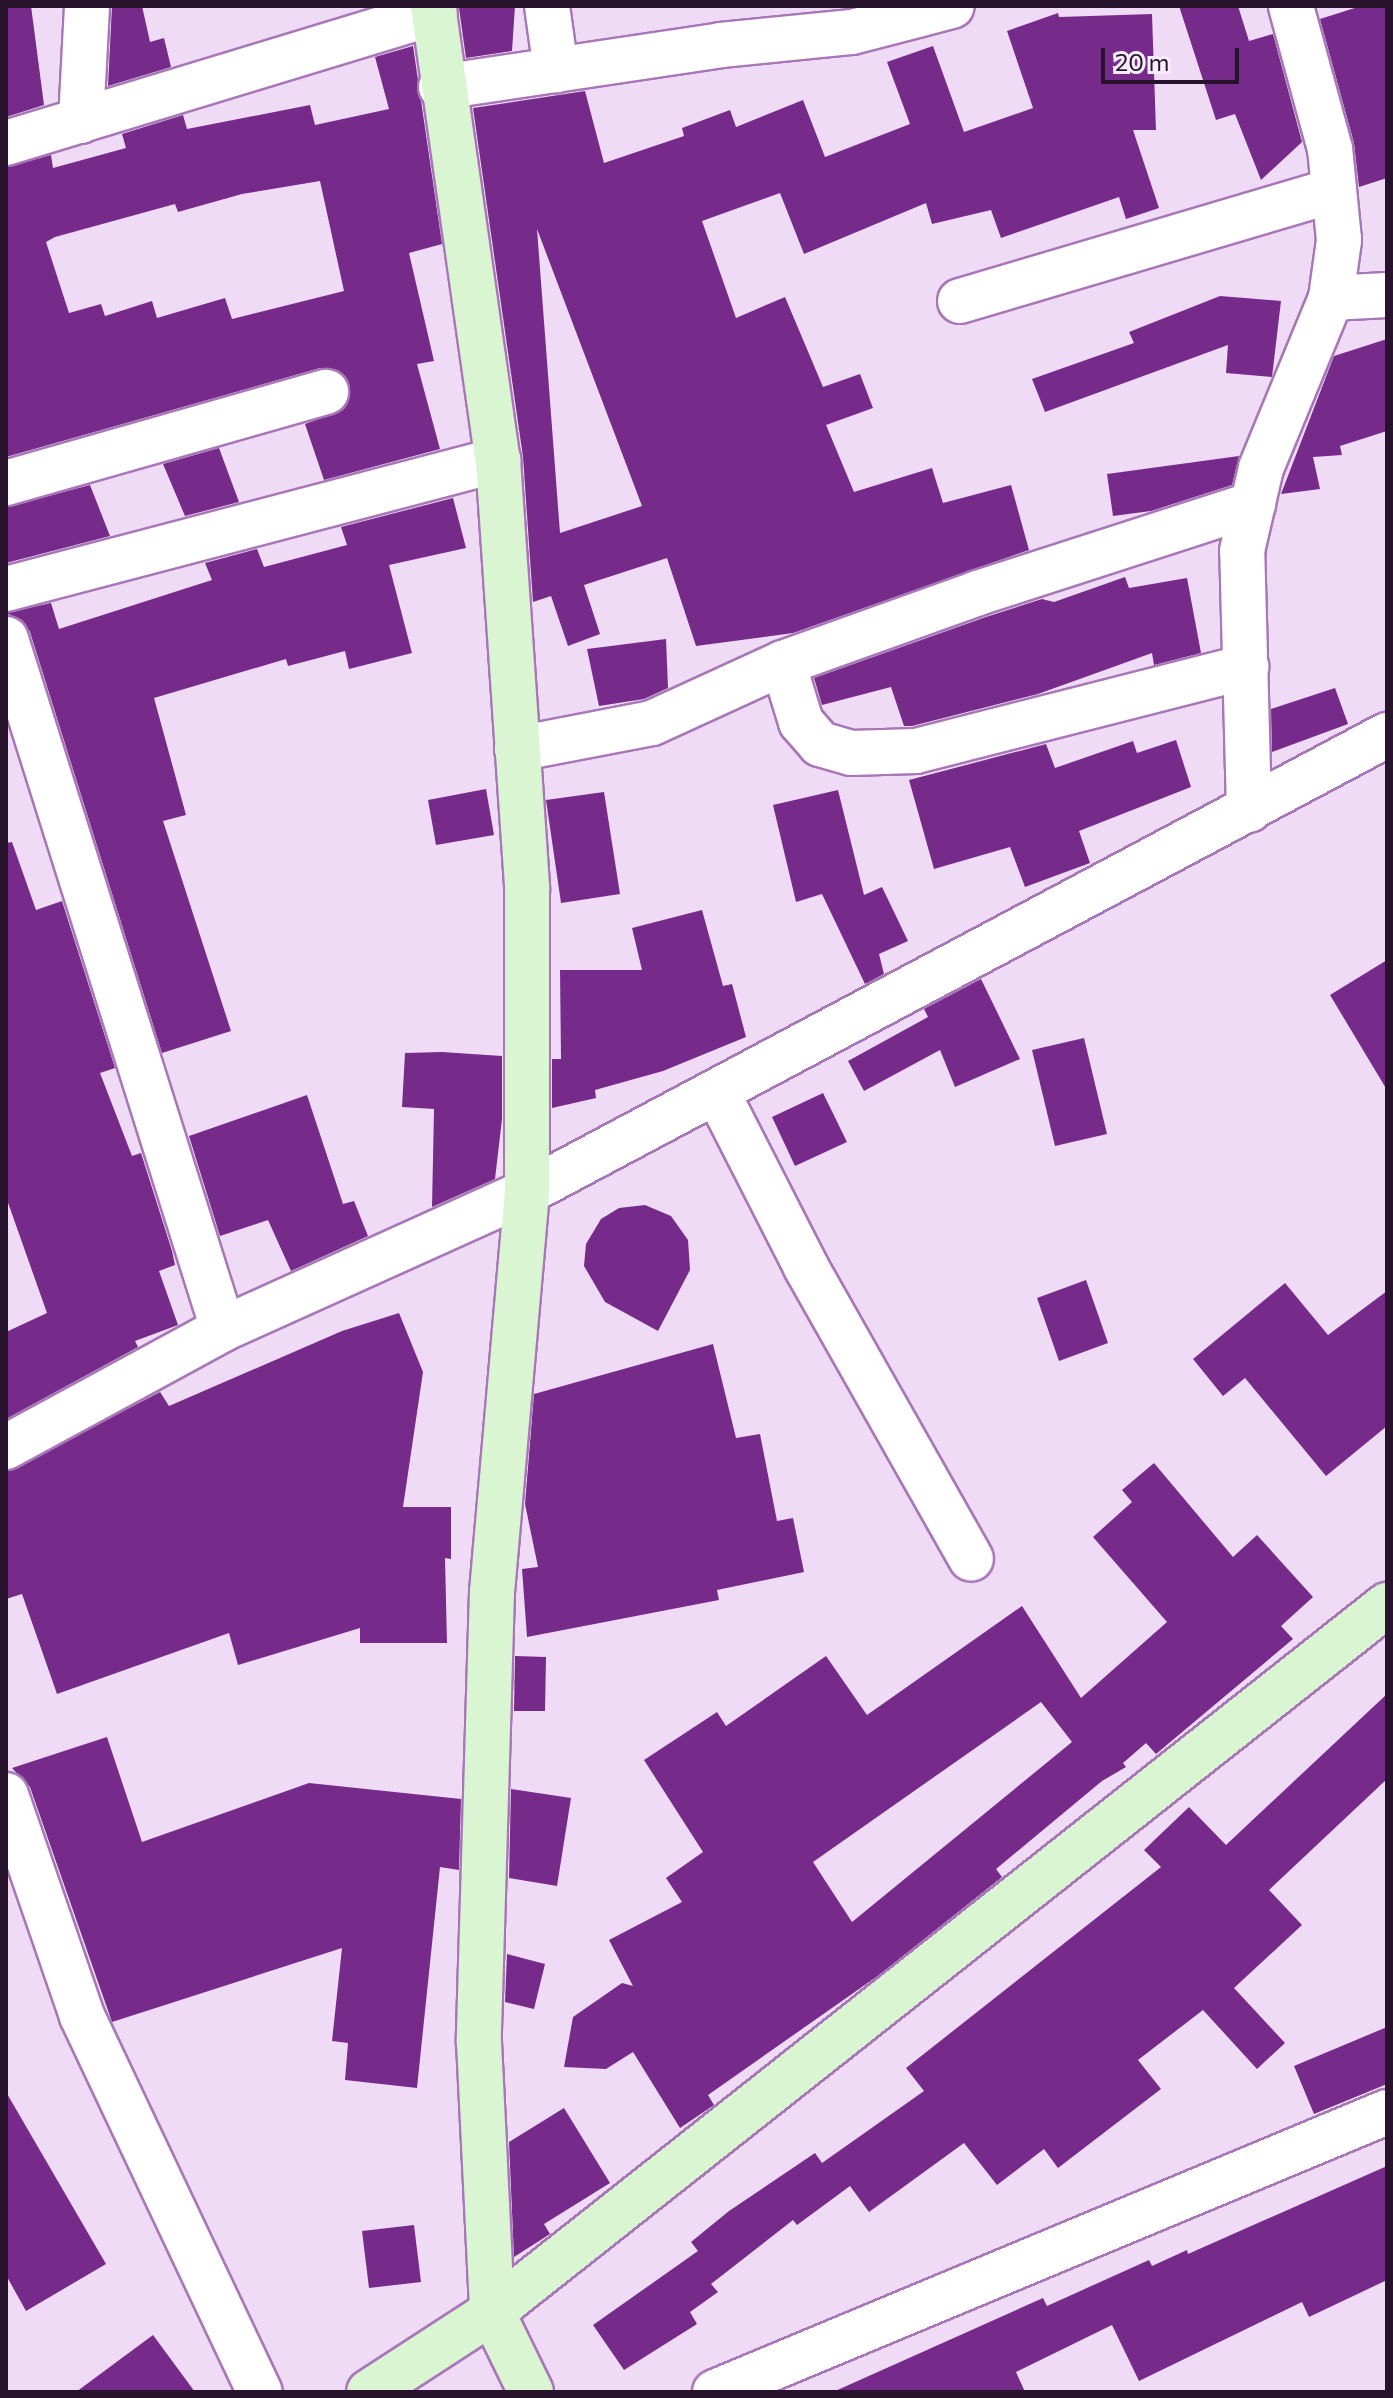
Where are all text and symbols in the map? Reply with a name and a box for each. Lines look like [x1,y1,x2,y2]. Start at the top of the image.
scale bar [1105,32,1243,82]
text: 20 m [1115,47,1169,76]

